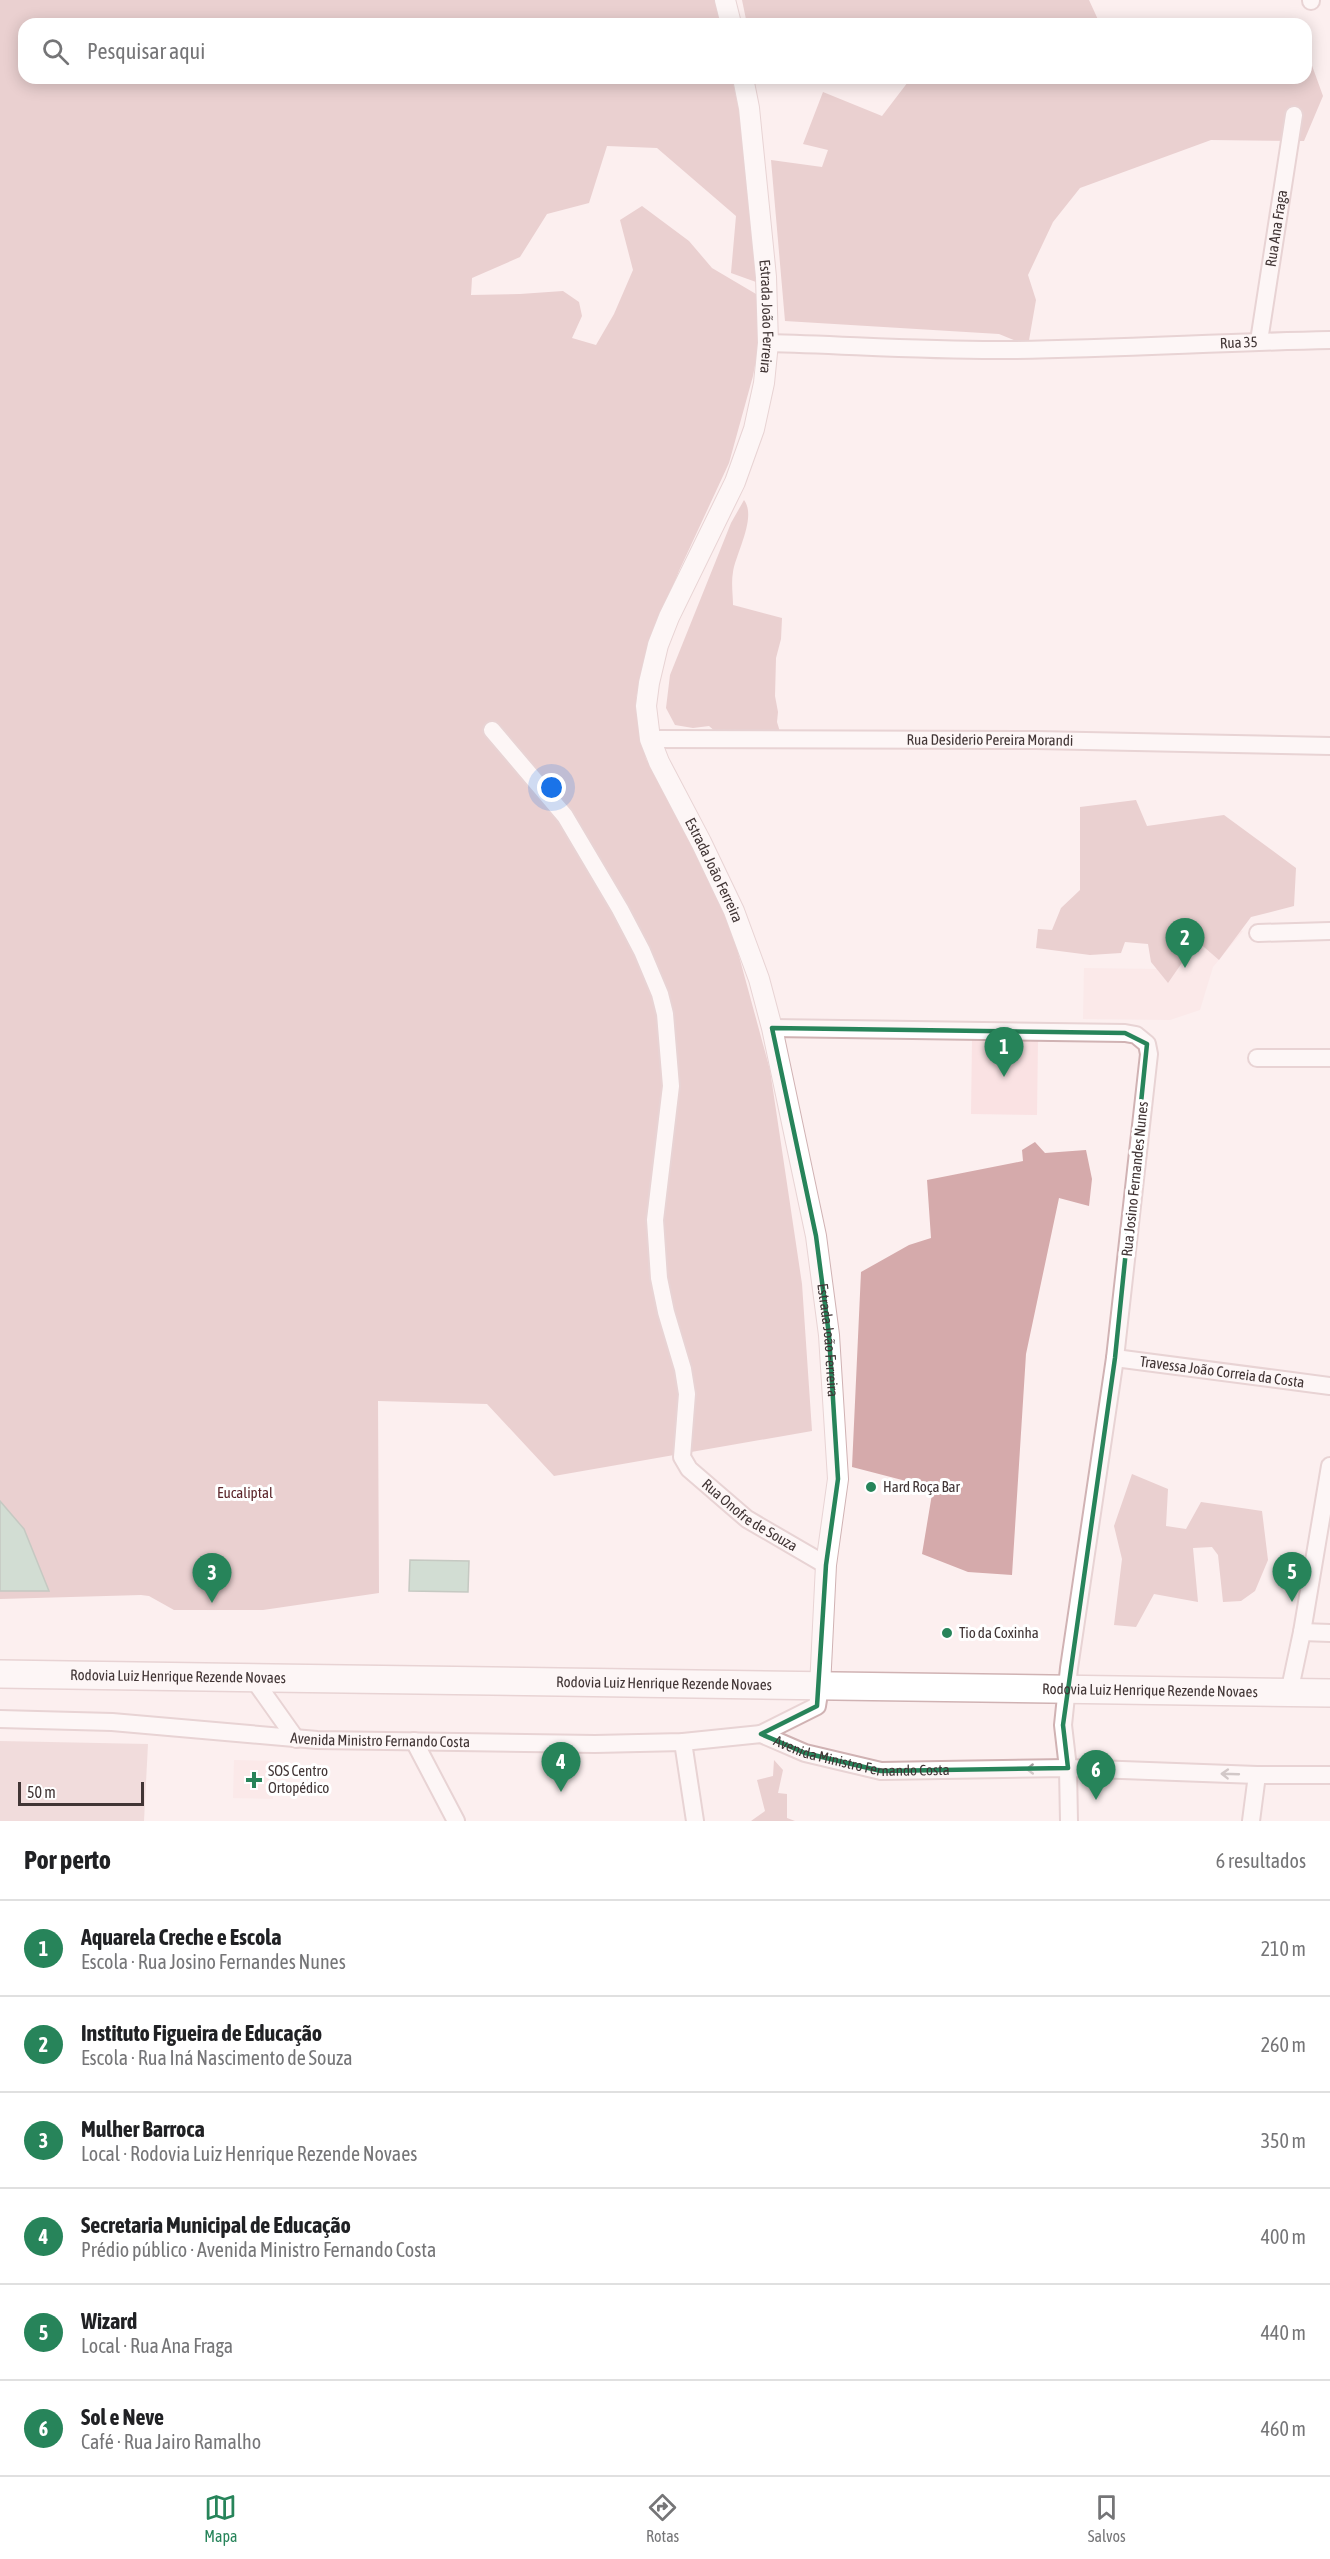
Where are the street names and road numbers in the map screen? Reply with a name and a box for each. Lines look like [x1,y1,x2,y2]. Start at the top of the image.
street label: Rua Ana Fraga [1262,189,1290,268]
street label: Estrada João Ferreira [756,259,777,374]
street label: Rua 35 [1219,333,1258,351]
street label: Rua Desiderio Pereira Morandi [907,731,1074,749]
street label: Estrada João Ferreira [682,815,746,925]
street label: Rua Josino Fernandes Nunes [1118,1100,1151,1257]
street label: Estrada João Ferreira [814,1282,842,1397]
street label: Travessa João Correia da Costa [1139,1352,1306,1391]
street label: Rua Onofre de Souza [699,1475,801,1554]
street label: Rodovia Luiz Henrique Rezende Novaes [70,1666,286,1686]
street label: Rodovia Luiz Henrique Rezende Novaes [556,1673,772,1693]
street label: Rodovia Luiz Henrique Rezende Novaes [1042,1680,1258,1700]
street label: Avenida Ministro Fernando Costa [290,1729,470,1750]
street label: Avenida Ministro Fernando Costa [771,1732,950,1779]

